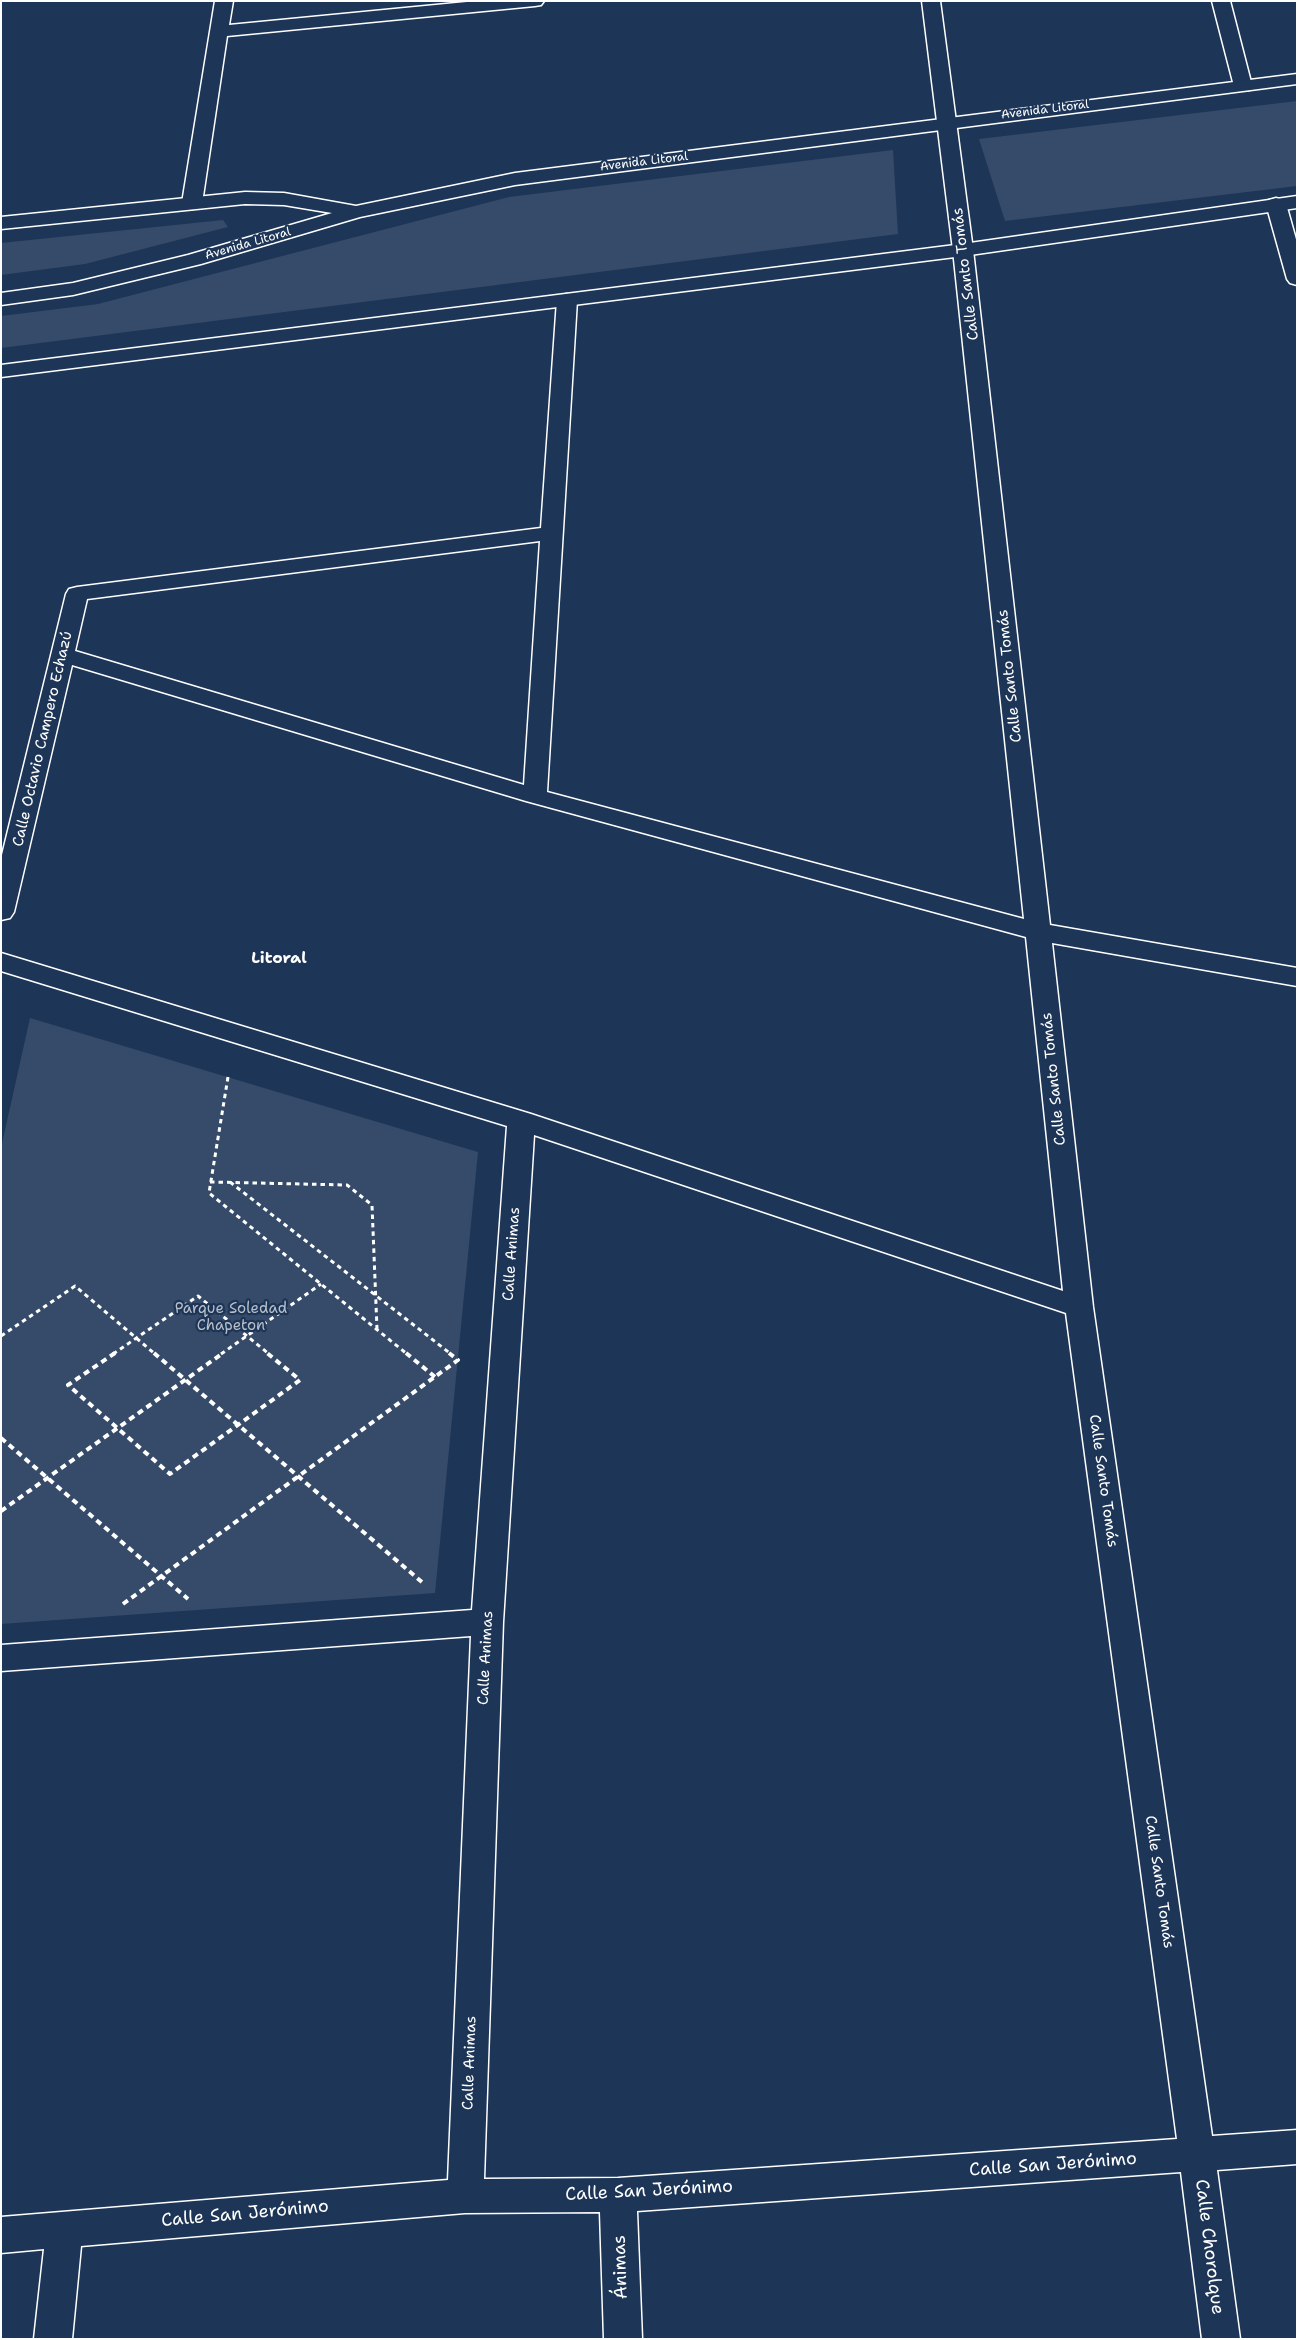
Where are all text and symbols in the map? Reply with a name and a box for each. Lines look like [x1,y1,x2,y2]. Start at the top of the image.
street label: Avenida Litoral [1000,97,1090,123]
street label: Avenida Litoral [599,149,689,175]
street label: Calle Santo Tomás [949,207,983,341]
street label: Avenida Litoral [203,225,293,263]
street label: Calle Santo Tomás [994,609,1026,743]
street label: Calle Octavio Campero Echazú [9,630,77,848]
district label: Litoral [251,949,307,969]
street label: Calle Santo Tomás [1038,1012,1070,1146]
street label: Calle Animas [500,1206,524,1302]
park label: Parque Soledad Chapeton [175,1300,287,1335]
street label: Calle Santo Tomás [1085,1414,1121,1548]
street label: Calle Animas [475,1610,497,1706]
street label: Calle Santo Tomás [1141,1815,1177,1949]
street label: Calle Animas [459,2016,481,2110]
street label: Calle San Jerónimo [969,2148,1137,2182]
street label: Calle San Jerónimo [565,2176,733,2206]
street label: Calle Chorolque [1190,2178,1228,2316]
street label: Calle San Jerónimo [160,2196,330,2232]
street label: Ánimas [609,2235,633,2299]

